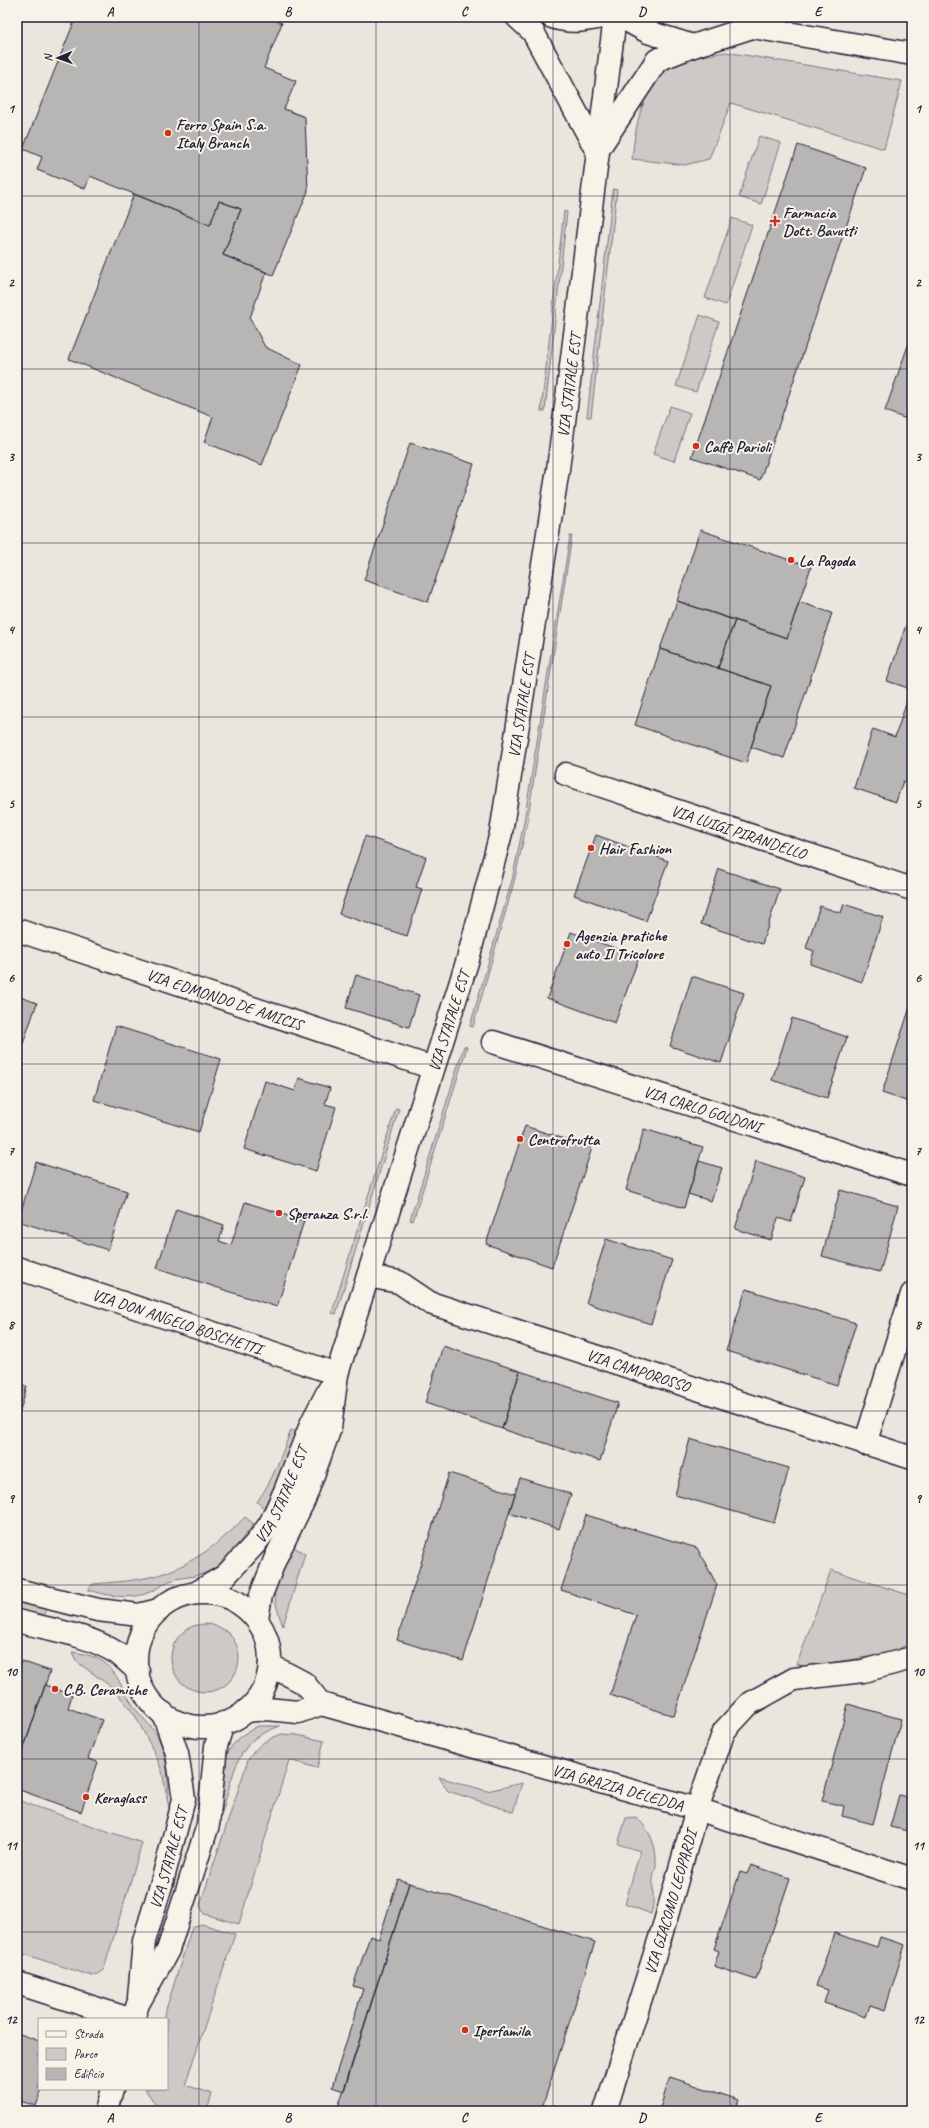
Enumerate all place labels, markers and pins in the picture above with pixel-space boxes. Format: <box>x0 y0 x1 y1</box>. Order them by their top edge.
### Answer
place label: Ferro Spain S.a. Italy Branch <box>176 115 267 153</box>
marker: Ferro Spain S.a. Italy Branch <box>163 128 173 138</box>
place label: Farmacia Dott. Bavutti <box>783 203 859 241</box>
marker: Farmacia Dott. Bavutti <box>770 216 780 226</box>
place label: Caffè Parioli <box>704 437 772 457</box>
marker: Caffè Parioli <box>691 441 701 451</box>
place label: La Pagoda <box>799 551 857 571</box>
marker: La Pagoda <box>786 555 796 565</box>
place label: Hair Fashion <box>599 839 672 859</box>
marker: Hair Fashion <box>586 843 596 853</box>
place label: Agenzia pratiche auto Il Tricolore <box>575 926 668 964</box>
marker: Agenzia pratiche auto Il Tricolore <box>562 939 572 949</box>
place label: Centrofrutta <box>528 1130 601 1150</box>
marker: Centrofrutta <box>515 1134 525 1144</box>
place label: Speranza S.r.l. <box>287 1204 368 1224</box>
marker: Speranza S.r.l. <box>274 1208 284 1218</box>
place label: C.B. Ceramiche <box>63 1680 148 1700</box>
marker: C.B. Ceramiche <box>50 1684 60 1694</box>
place label: Keraglass <box>94 1788 148 1808</box>
marker: Keraglass <box>81 1792 91 1802</box>
place label: Iperfamila <box>473 2021 532 2041</box>
marker: Iperfamila <box>460 2025 470 2035</box>

